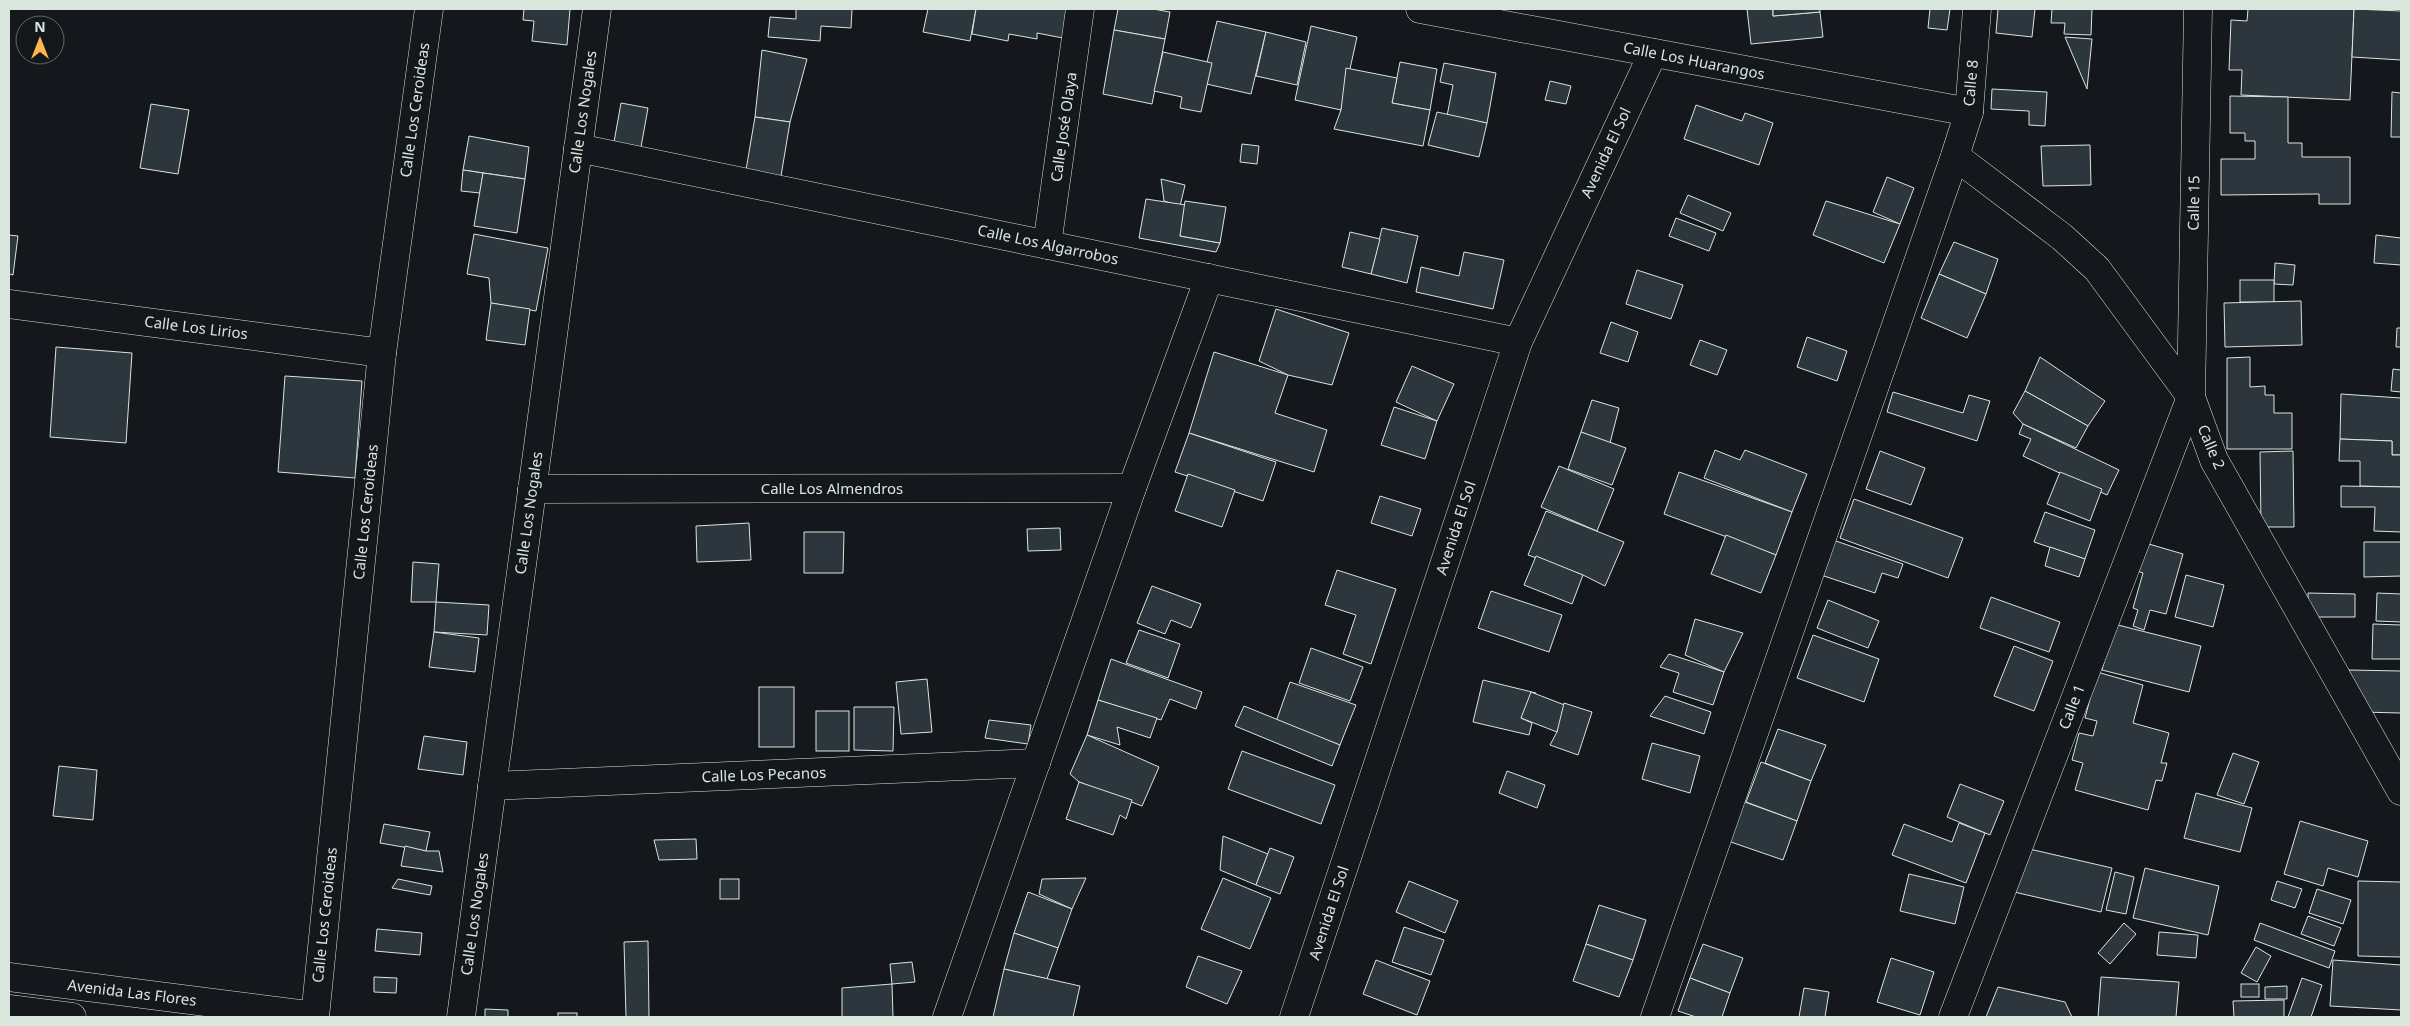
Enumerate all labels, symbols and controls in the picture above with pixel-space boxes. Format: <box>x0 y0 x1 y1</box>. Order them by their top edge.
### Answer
north arrow <box>15 15 65 65</box>
text: N <box>34 17 46 36</box>
street label: Calle Los Huarangos <box>1622 36 1767 84</box>
street label: Calle Los Ceroideas <box>395 41 433 179</box>
street label: Calle Los Nogales <box>564 49 601 174</box>
street label: Calle 8 <box>1958 59 1982 107</box>
street label: Calle José Olaya <box>1045 71 1081 183</box>
street label: Avenida El Sol <box>1575 104 1635 201</box>
street label: Calle 15 <box>2183 175 2203 231</box>
street label: Calle Los Algarrobos <box>976 219 1121 269</box>
street label: Calle Los Lirios <box>143 311 249 343</box>
street label: Calle 2 <box>2194 421 2230 472</box>
street label: Calle Los Ceroideas <box>348 443 382 581</box>
street label: Calle Los Nogales <box>510 450 547 575</box>
street label: Calle Los Almendros <box>761 478 903 498</box>
street label: Avenida El Sol <box>1430 478 1480 577</box>
street label: Calle 1 <box>2053 681 2089 732</box>
street label: Calle Los Pecanos <box>701 762 827 786</box>
street label: Calle Los Ceroideas <box>307 846 341 984</box>
street label: Calle Los Nogales <box>456 851 493 976</box>
street label: Avenida El Sol <box>1303 863 1353 962</box>
street label: Avenida Las Flores <box>66 974 198 1010</box>

